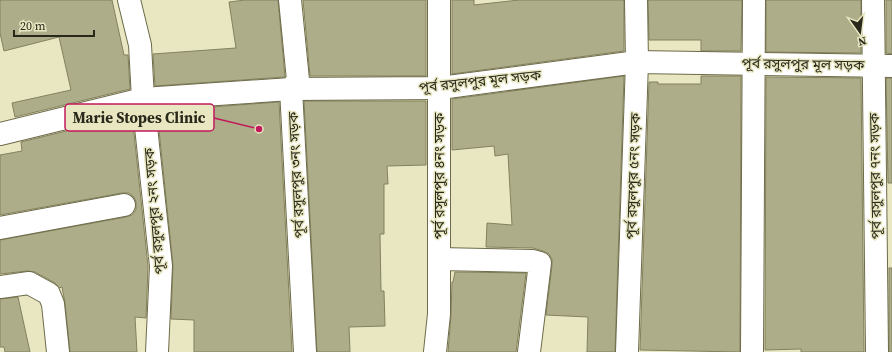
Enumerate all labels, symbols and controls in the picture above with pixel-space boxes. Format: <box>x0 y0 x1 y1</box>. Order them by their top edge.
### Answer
scale bar <box>14 12 94 38</box>
north arrow <box>840 12 880 52</box>
text: 20 m <box>20 18 46 34</box>
text: N <box>857 33 868 49</box>
street label: পূর্ব রসুলপুর মূল সড়ক <box>742 53 865 75</box>
street label: পূর্ব রসুলপুর মূল সড়ক <box>418 65 543 97</box>
callout: Marie Stopes Clinic <box>65 104 214 131</box>
text: Marie Stopes Clinic <box>72 107 206 128</box>
street label: পূর্ব রসুলপুর ৩নং সড়ক <box>283 111 309 239</box>
street label: পূর্ব রসুলপুর ৪নং সড়ক <box>429 112 449 239</box>
street label: পূর্ব রসুলপুর ৫নং সড়ক <box>621 112 645 240</box>
street label: পূর্ব রসুলপুর ৭নং সড়ক <box>864 112 886 240</box>
street label: পূর্ব রসুলপুর ২নং সড়ক <box>138 146 169 275</box>

